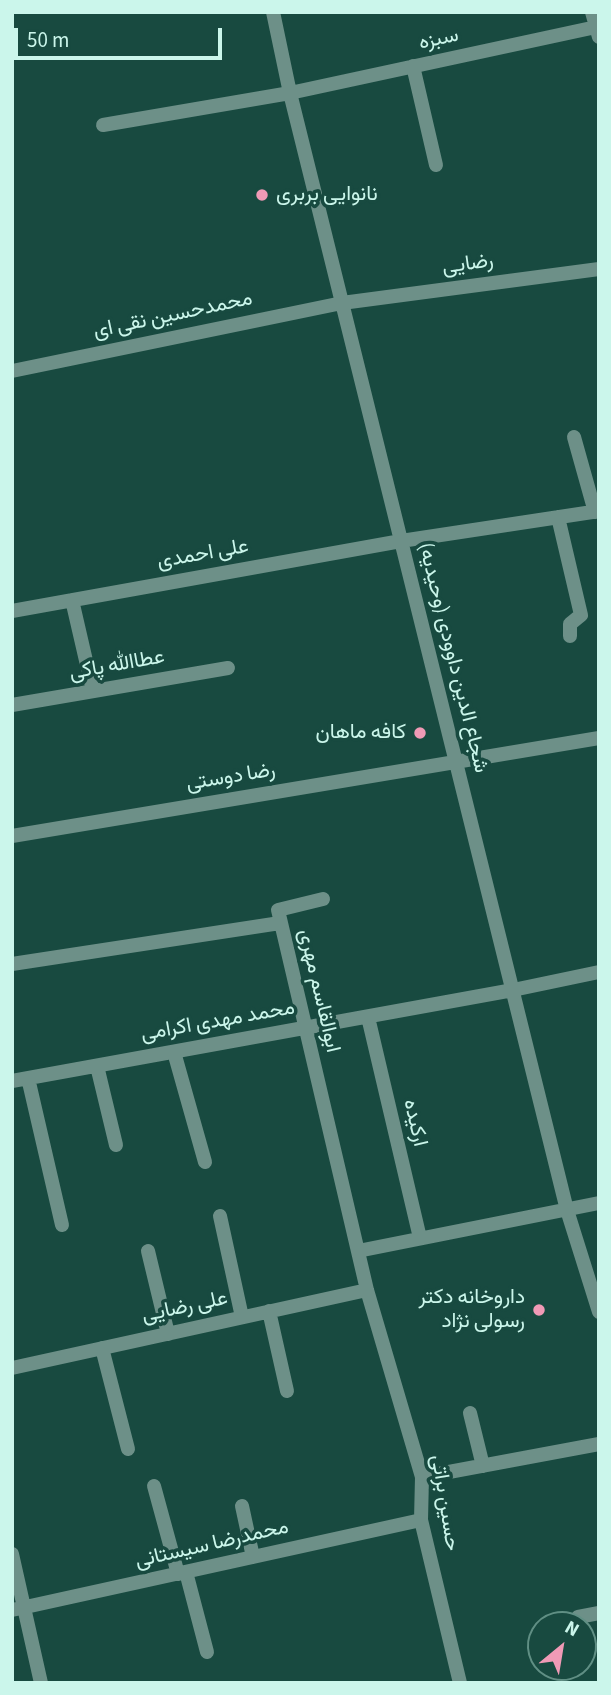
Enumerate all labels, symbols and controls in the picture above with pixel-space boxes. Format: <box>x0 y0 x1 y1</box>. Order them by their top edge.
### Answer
scale bar <box>18 14 226 58</box>
street label: سبزه <box>417 24 461 56</box>
text: 50 m <box>27 25 69 55</box>
place label: نانوایی بربری <box>276 182 378 208</box>
marker: نانوایی بربری <box>254 187 270 203</box>
street label: رضایی <box>441 249 495 281</box>
street label: محمدحسین نقی ای <box>91 287 255 345</box>
street label: علی احمدی <box>155 535 251 575</box>
street label: شجاع الدین داوودی (وحیدیه) <box>411 540 493 776</box>
street label: عطاالله پاکی <box>67 645 167 687</box>
place label: کافه ماهان <box>316 720 406 746</box>
marker: کافه ماهان <box>412 725 428 741</box>
street label: رضا دوستی <box>185 759 277 797</box>
street label: ابوالقاسم مهری <box>292 927 344 1055</box>
street label: محمد مهدی اکرامی <box>139 996 297 1048</box>
street label: ارکیده <box>396 1097 432 1149</box>
place label: داروخانه دکتر رسولی نژاد <box>418 1285 525 1335</box>
street label: علی رضایی <box>140 1287 230 1329</box>
marker: داروخانه دکتر رسولی نژاد <box>531 1302 547 1318</box>
street label: حسین براتی <box>424 1453 464 1553</box>
street label: محمدرضا سیستانی <box>133 1515 291 1575</box>
north arrow <box>527 1611 597 1681</box>
text: N <box>560 1614 584 1644</box>

